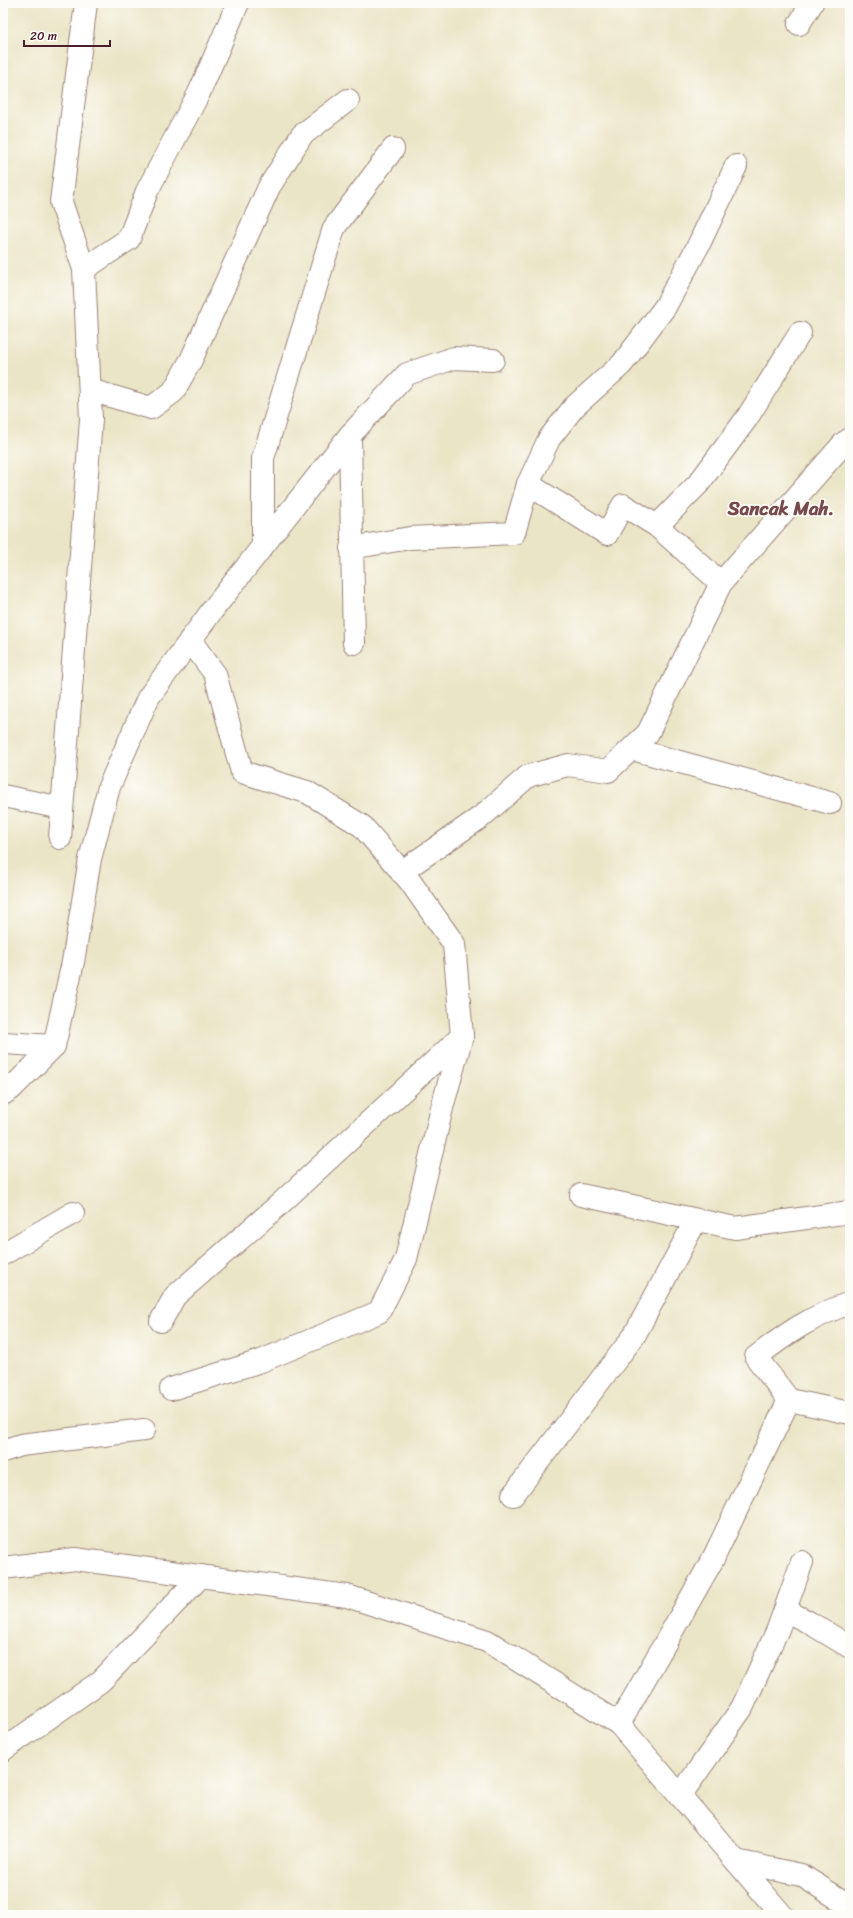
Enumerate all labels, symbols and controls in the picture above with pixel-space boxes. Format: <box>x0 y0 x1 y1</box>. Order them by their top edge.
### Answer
scale bar <box>24 22 110 48</box>
text: 20 m <box>30 25 57 47</box>
district label: Sancak Mah. <box>727 492 834 525</box>

